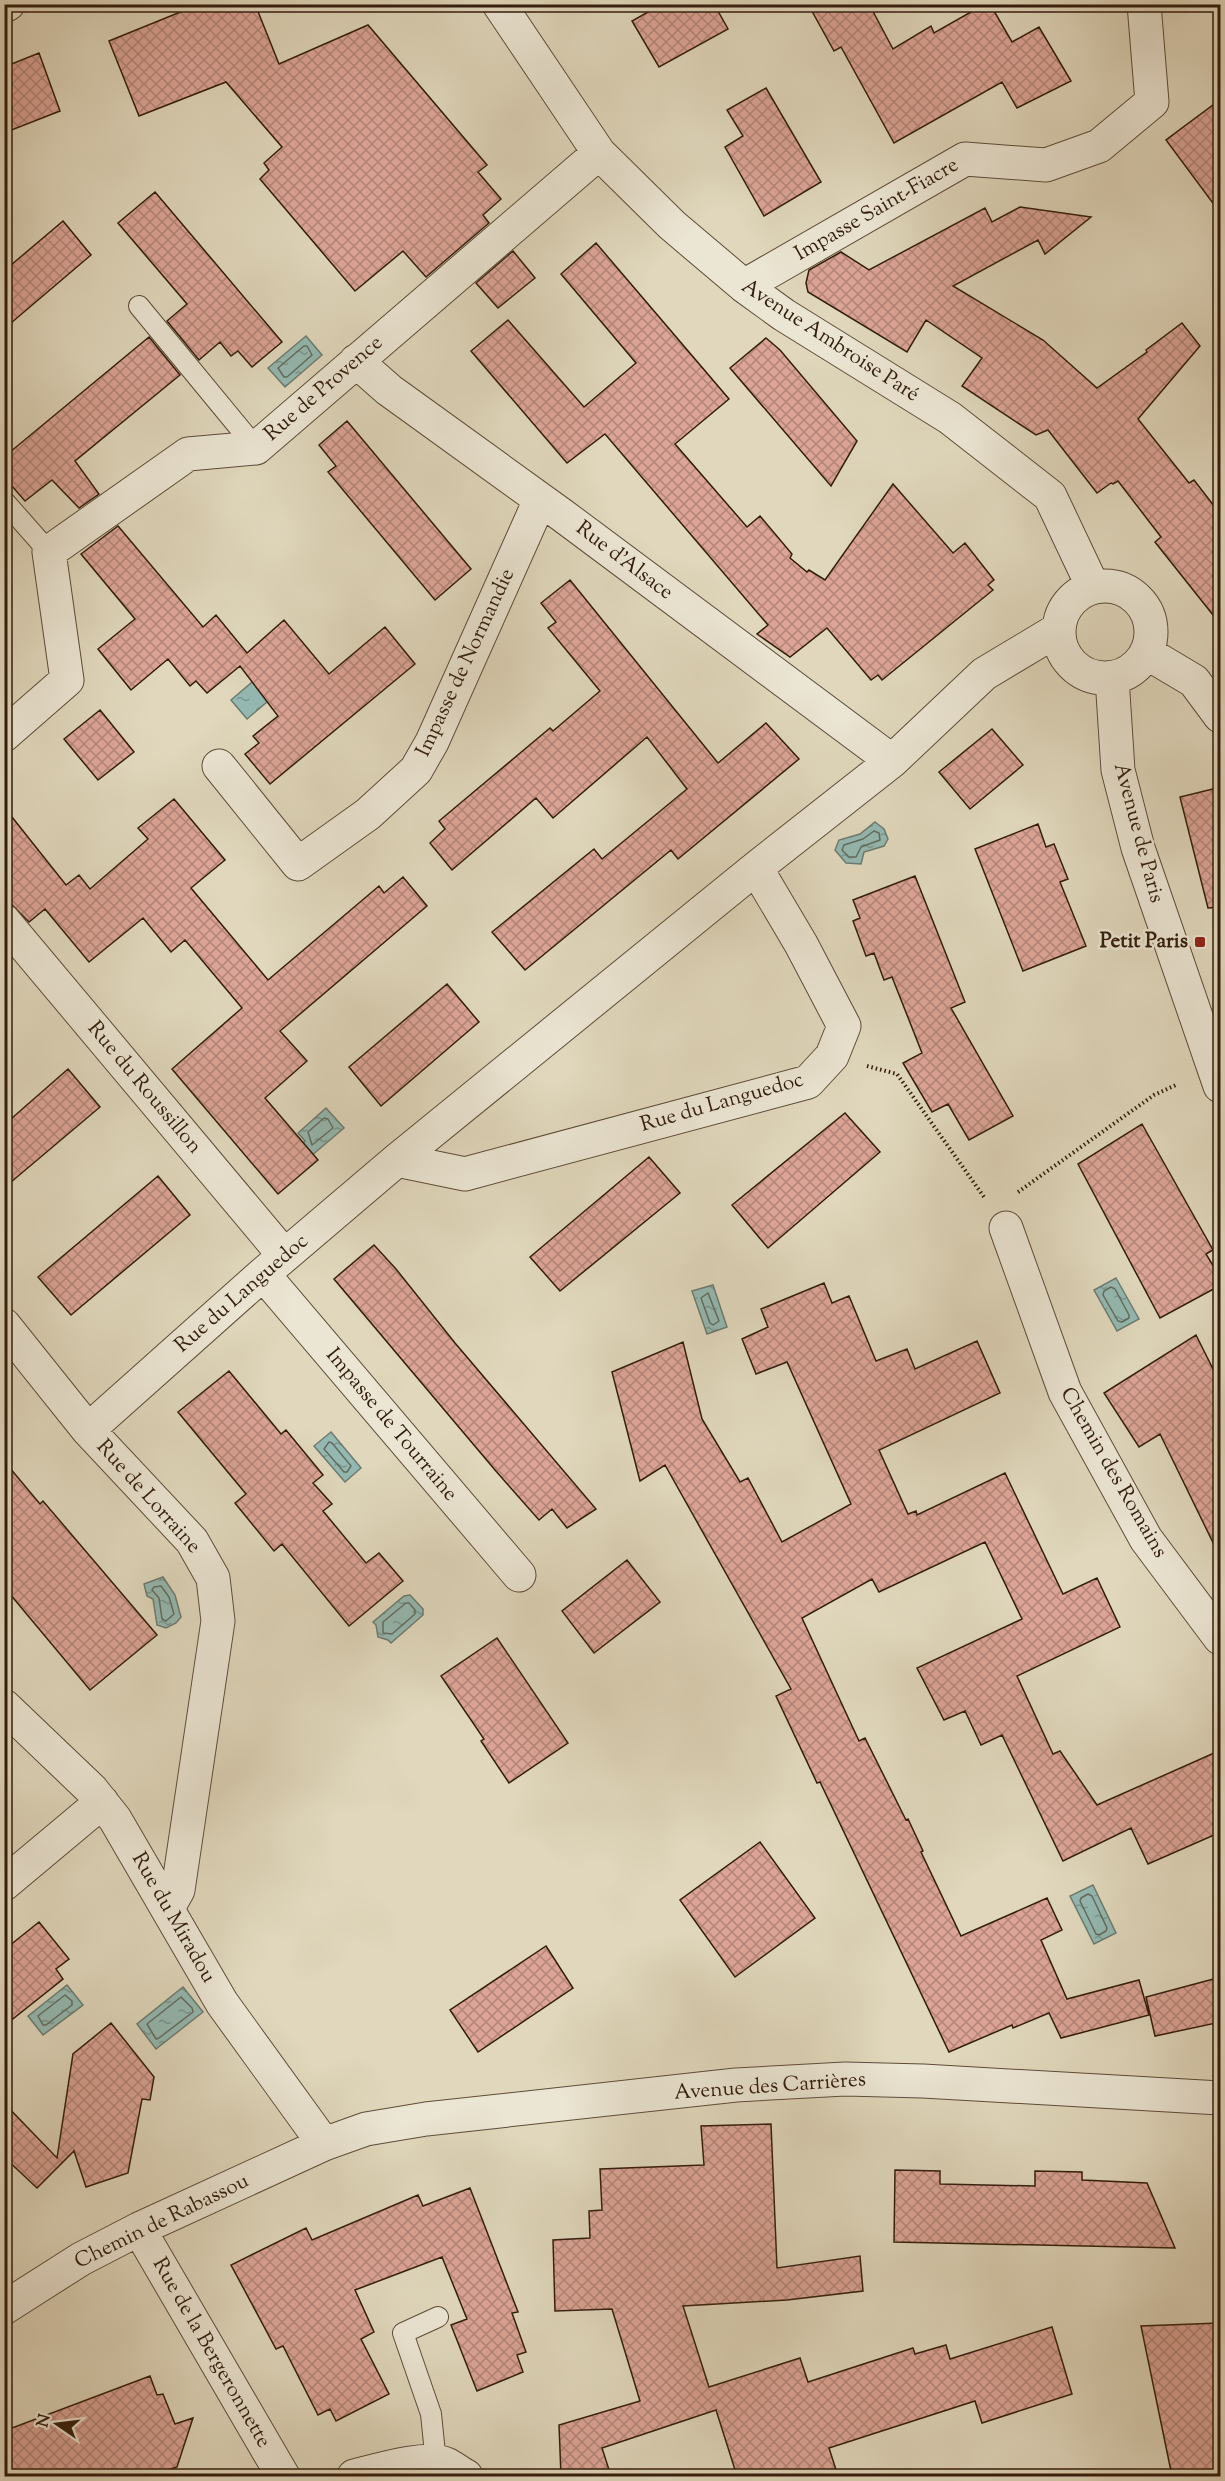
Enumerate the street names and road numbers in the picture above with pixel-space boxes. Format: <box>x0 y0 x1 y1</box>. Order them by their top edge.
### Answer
street label: Impasse Saint-Fiacre <box>790 151 964 269</box>
street label: Avenue Ambroise Paré <box>735 272 925 410</box>
street label: Rue de Provence <box>258 329 390 449</box>
street label: Rue d'Alsace <box>569 514 679 608</box>
street label: Impasse de Normandie <box>409 564 523 762</box>
street label: Avenue de Paris <box>1105 760 1171 906</box>
street label: Rue du Roussillon <box>79 1015 209 1161</box>
street label: Rue du Languedoc <box>637 1065 807 1141</box>
street label: Rue du Languedoc <box>169 1227 315 1361</box>
street label: Impasse de Tourraine <box>318 1342 464 1508</box>
street label: Chemin des Romains <box>1052 1382 1174 1564</box>
street label: Rue de Lorraine <box>89 1433 207 1561</box>
street label: Rue du Miradou <box>123 1847 223 1989</box>
street label: Avenue des Carrières <box>673 2065 867 2109</box>
street label: Chemin de Rabassou <box>70 2167 254 2277</box>
street label: Rue de la Bergeronnette <box>144 2252 278 2454</box>

